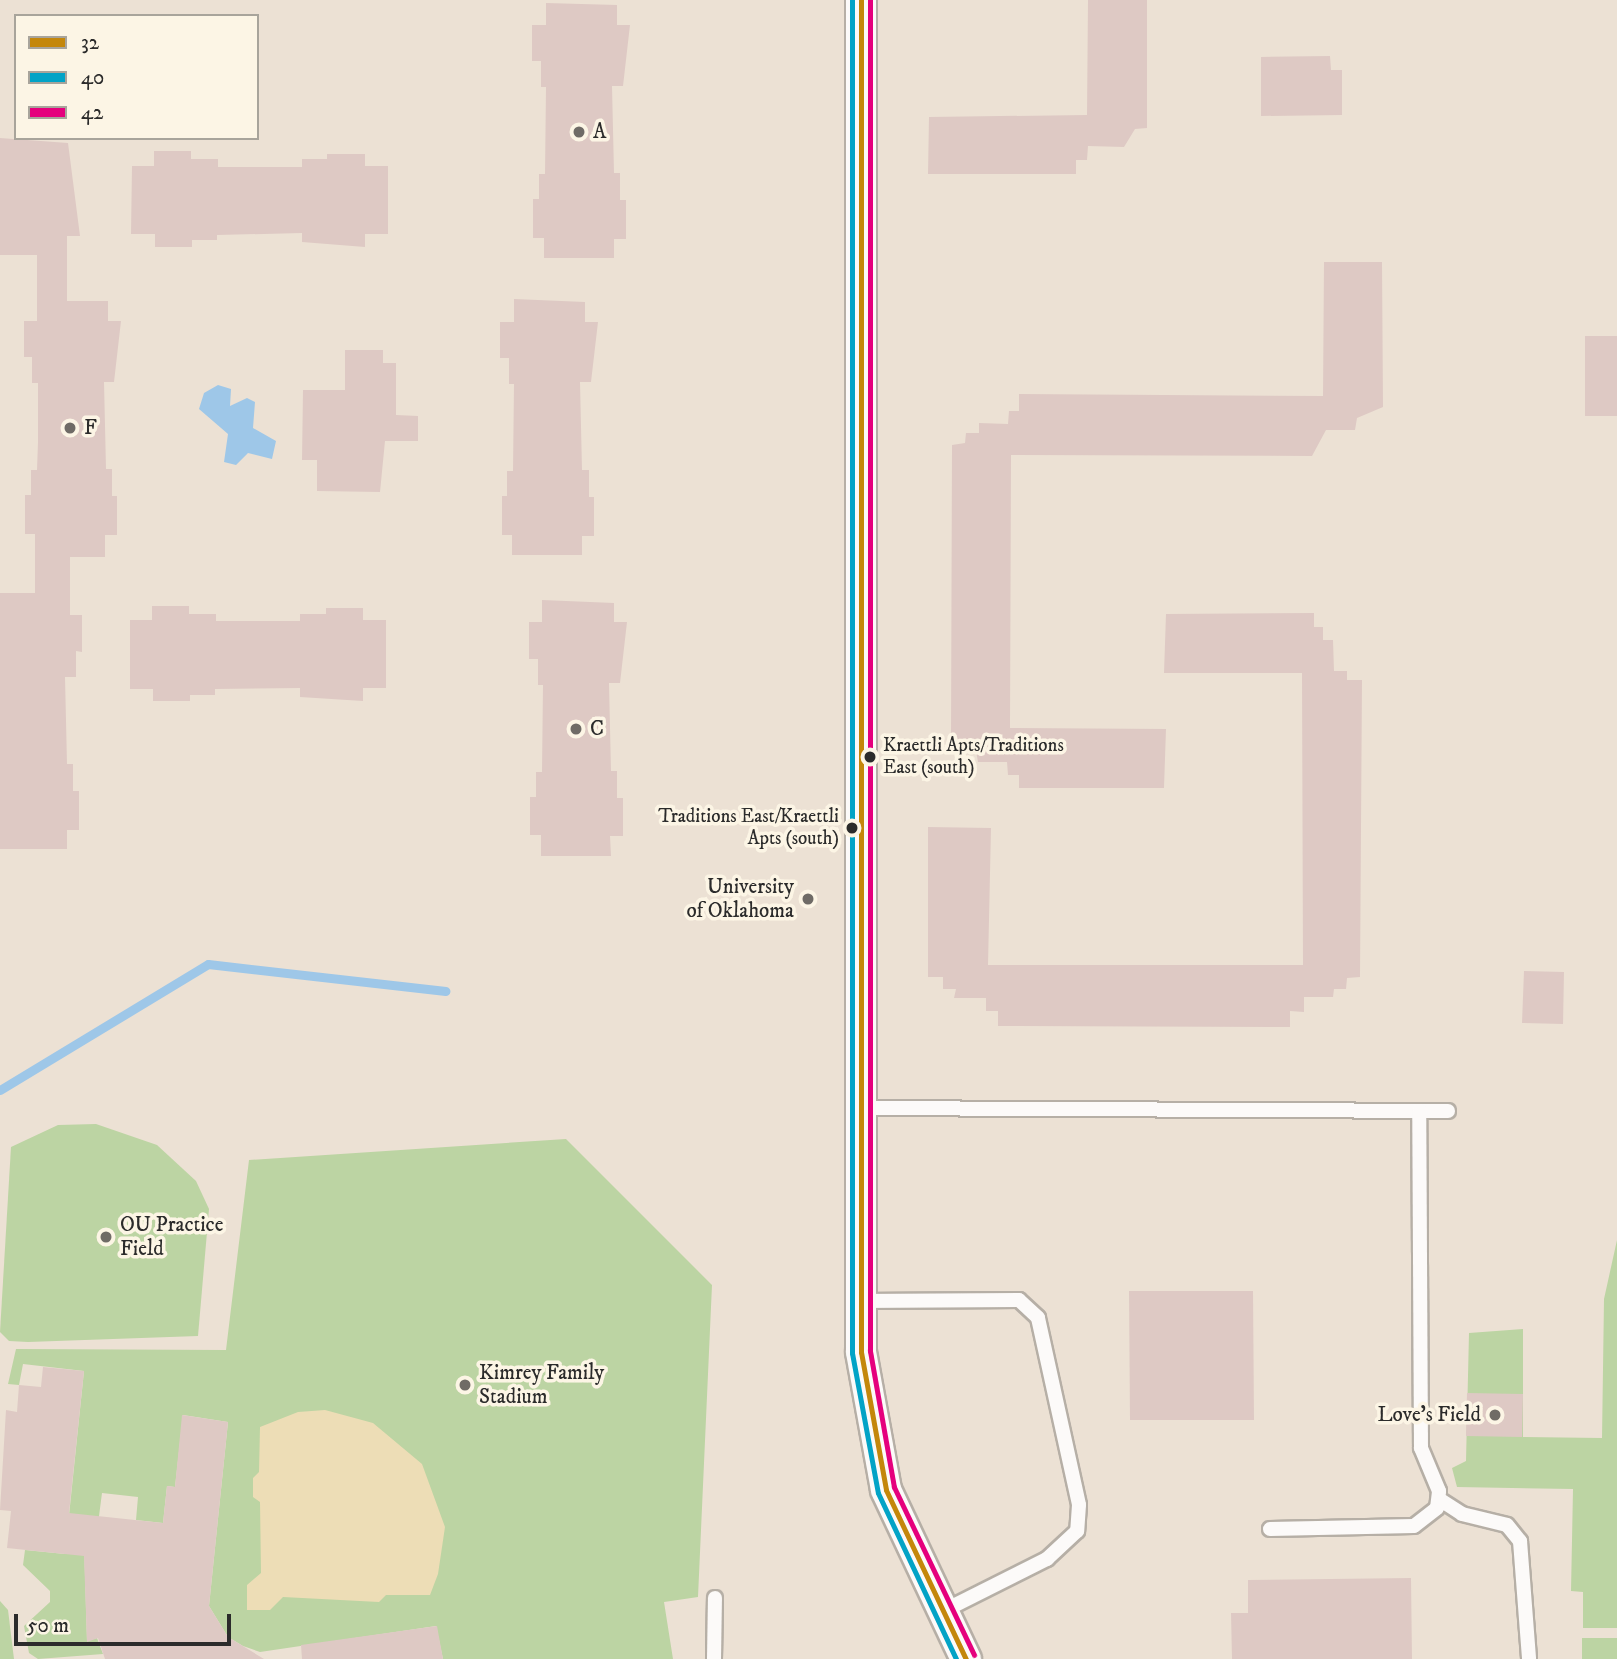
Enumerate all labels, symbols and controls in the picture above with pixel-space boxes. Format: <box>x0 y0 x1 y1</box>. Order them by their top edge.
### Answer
legend <box>14 14 259 140</box>
text: 32 <box>81 30 99 56</box>
text: 40 <box>81 65 104 91</box>
text: 42 <box>81 100 103 126</box>
place label: A <box>593 119 606 145</box>
marker: A <box>571 124 587 140</box>
place label: F <box>84 415 97 441</box>
marker: F <box>62 420 78 436</box>
place label: C <box>590 716 604 742</box>
marker: C <box>568 721 584 737</box>
place label: Kraettli Apts/Traditions East (south) <box>883 735 1064 779</box>
marker: Kraettli Apts/Traditions East (south) <box>863 750 877 764</box>
place label: Traditions East/Kraettli Apts (south) <box>658 806 839 850</box>
marker: Traditions East/Kraettli Apts (south) <box>845 821 859 835</box>
place label: University of Oklahoma <box>686 874 794 924</box>
marker: University of Oklahoma <box>800 891 816 907</box>
place label: OU Practice Field <box>120 1212 223 1262</box>
marker: OU Practice Field <box>98 1229 114 1245</box>
place label: Kimrey Family Stadium <box>479 1360 604 1410</box>
marker: Kimrey Family Stadium <box>457 1377 473 1393</box>
place label: Love's Field <box>1377 1402 1481 1428</box>
marker: Love's Field <box>1487 1407 1503 1423</box>
scale bar <box>18 1600 234 1644</box>
text: 50 m <box>27 1613 69 1639</box>

